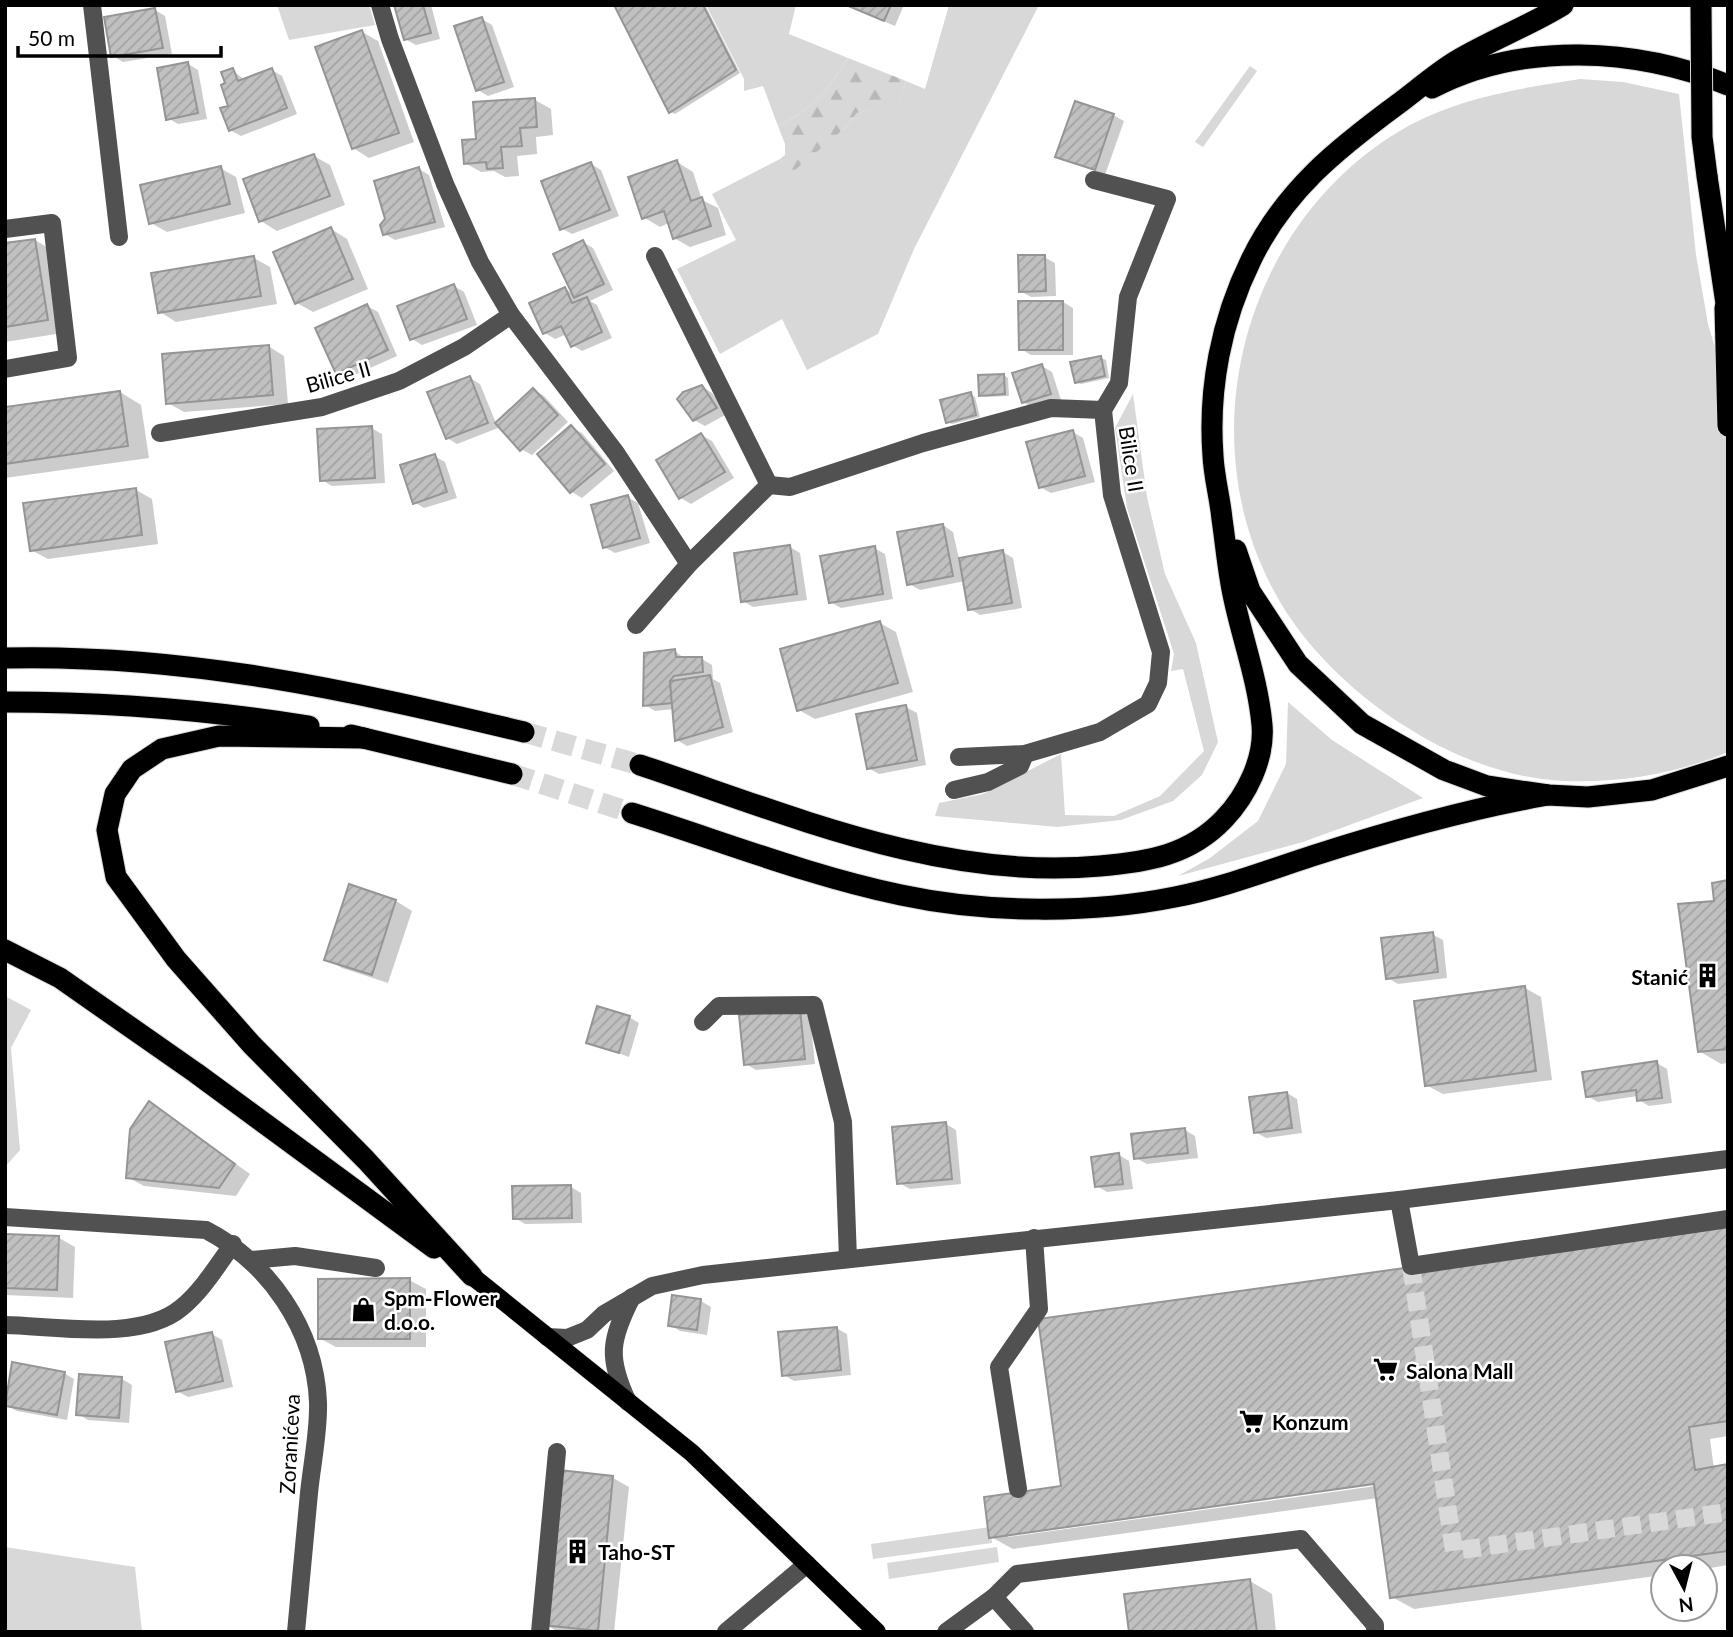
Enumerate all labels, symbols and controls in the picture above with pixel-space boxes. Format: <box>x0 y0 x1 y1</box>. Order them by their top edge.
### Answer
scale bar <box>18 14 220 58</box>
text: 50 m <box>28 25 75 50</box>
street label: Bilice II <box>303 355 373 397</box>
street label: Bilice II <box>1114 424 1150 494</box>
building icon: Stanić <box>1694 962 1722 990</box>
place label: Stanić <box>1631 964 1688 989</box>
place label: Spm-Flower d.o.o. <box>384 1285 497 1334</box>
shop icon: Spm-Flower d.o.o. <box>350 1295 378 1323</box>
supermarket icon: Salona Mall <box>1372 1356 1400 1384</box>
place label: Salona Mall <box>1406 1358 1514 1383</box>
street label: Zoranićeva <box>274 1393 304 1495</box>
supermarket icon: Konzum <box>1238 1407 1266 1435</box>
place label: Konzum <box>1272 1409 1349 1434</box>
building icon: Taho-ST <box>564 1537 592 1565</box>
place label: Taho-ST <box>598 1539 675 1564</box>
north arrow <box>1649 1553 1719 1623</box>
text: N <box>1677 1593 1695 1618</box>

